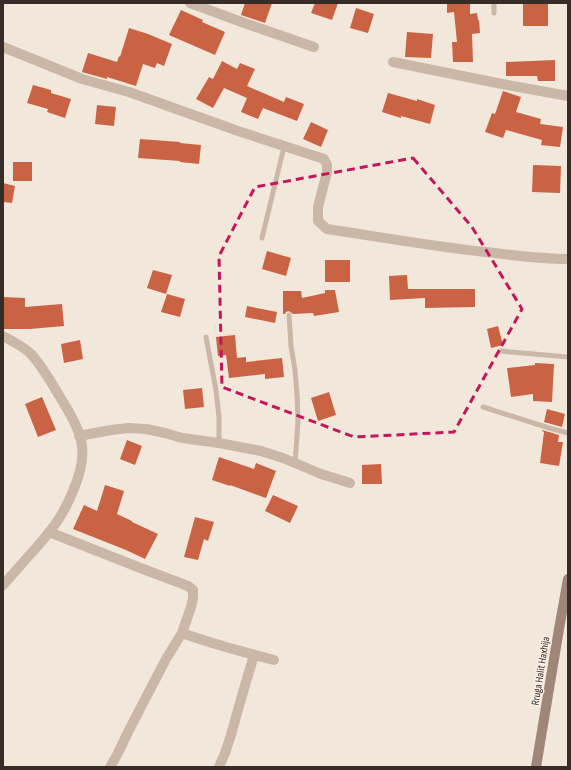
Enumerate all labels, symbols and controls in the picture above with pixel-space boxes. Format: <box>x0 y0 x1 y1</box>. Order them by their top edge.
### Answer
street label: Rruga Halit Haxhija <box>529 636 552 706</box>

